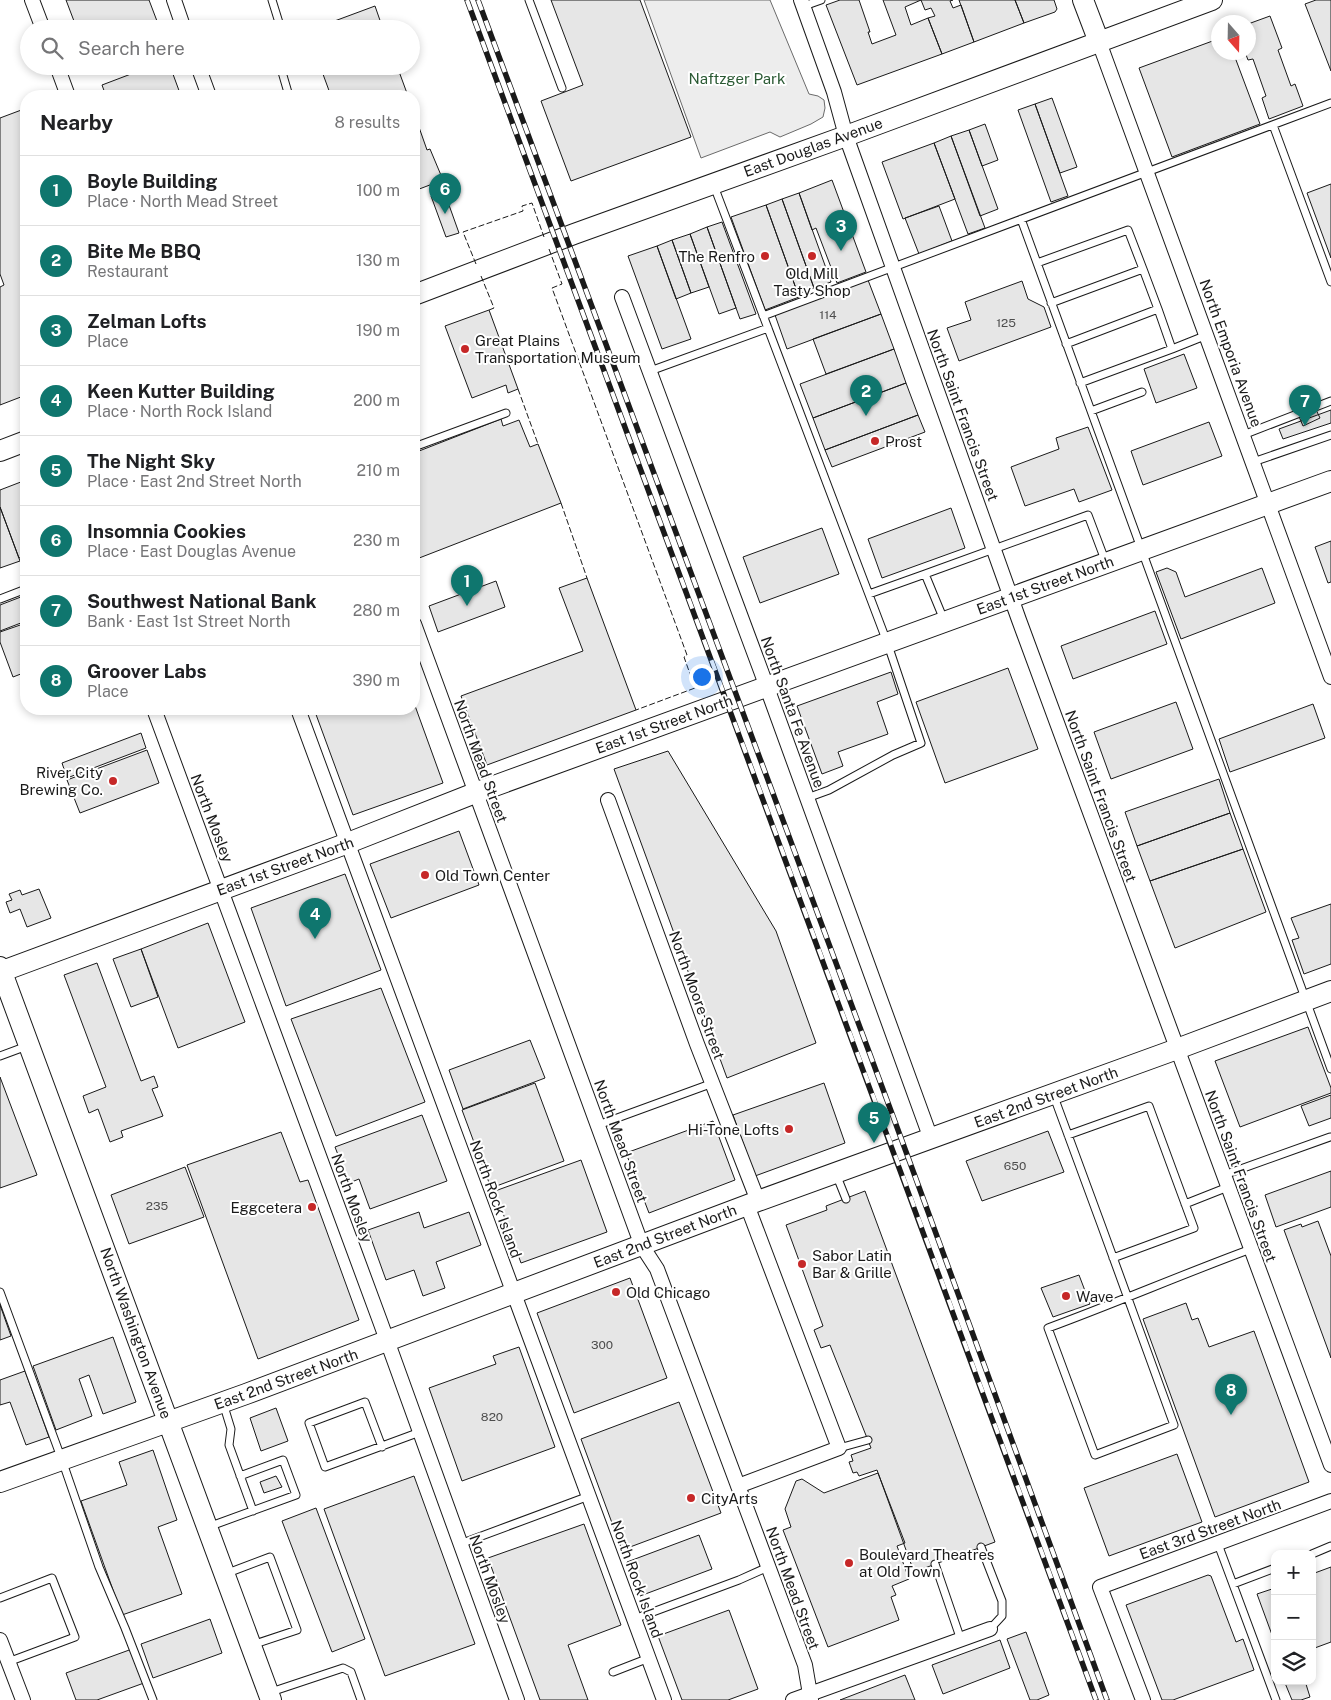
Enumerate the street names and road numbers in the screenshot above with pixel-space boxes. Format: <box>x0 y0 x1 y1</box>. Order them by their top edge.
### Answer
street label: East Douglas Avenue <box>741 114 885 180</box>
street label: North Emporia Avenue <box>1196 277 1266 429</box>
street label: North Saint Francis Street <box>924 327 1002 503</box>
street label: East 1st Street North <box>974 552 1116 618</box>
street label: North Santa Fe Avenue <box>758 634 828 790</box>
street label: East 1st Street North <box>593 691 735 757</box>
street label: North Mead Street <box>451 697 511 825</box>
street label: North Saint Francis Street <box>1062 708 1140 884</box>
street label: North Mosley <box>187 771 237 865</box>
street label: East 1st Street North <box>214 833 356 899</box>
street label: North Moore Street <box>666 929 728 1062</box>
street label: East 2nd Street North <box>972 1063 1120 1131</box>
street label: North Mead Street <box>591 1077 651 1205</box>
street label: North Saint Francis Street <box>1202 1088 1280 1264</box>
street label: North Rock Island <box>467 1138 525 1260</box>
street label: North Mosley <box>328 1151 376 1245</box>
street label: East 2nd Street North <box>591 1201 739 1271</box>
street label: North Washington Avenue <box>97 1245 175 1421</box>
street label: East 2nd Street North <box>212 1345 360 1413</box>
street label: East 3rd Street North <box>1137 1495 1283 1563</box>
street label: North Rock Island <box>608 1518 666 1640</box>
street label: North Mead Street <box>763 1524 823 1652</box>
street label: North Mosley <box>466 1532 514 1626</box>

